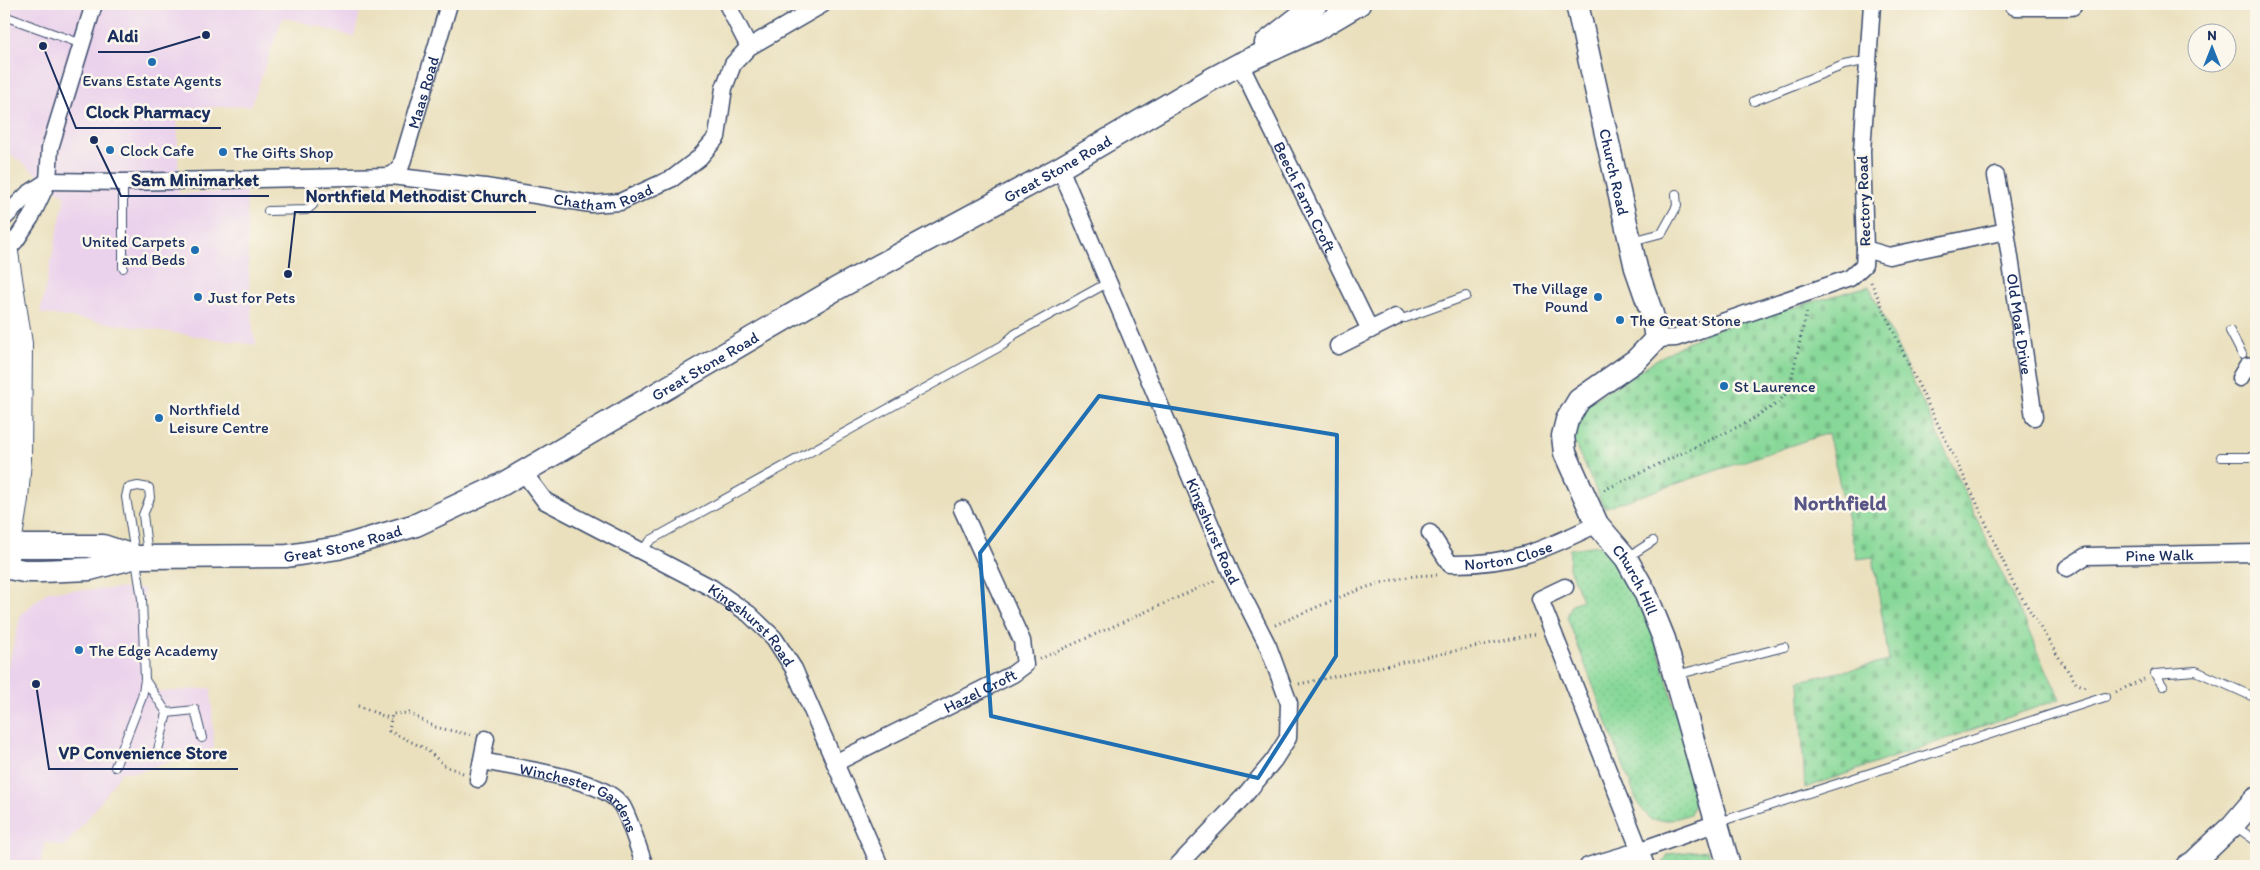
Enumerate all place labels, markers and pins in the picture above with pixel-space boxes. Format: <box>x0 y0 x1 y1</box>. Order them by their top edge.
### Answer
callout: Aldi <box>98 19 149 52</box>
marker: Evans Estate Agents <box>146 56 158 68</box>
place label: Evans Estate Agents <box>82 71 222 90</box>
callout: Clock Pharmacy <box>76 95 221 128</box>
place label: Clock Cafe <box>120 141 194 160</box>
place label: The Gifts Shop <box>233 143 334 162</box>
marker: Clock Cafe <box>104 144 116 156</box>
marker: The Gifts Shop <box>217 146 229 158</box>
callout: Sam Minimarket <box>121 163 269 196</box>
callout: Northfield Methodist Church <box>295 179 536 212</box>
place label: United Carpets and Beds <box>82 232 185 269</box>
marker: United Carpets and Beds <box>189 244 201 256</box>
place label: The Village Pound <box>1512 279 1588 316</box>
place label: Just for Pets <box>208 288 295 307</box>
marker: Just for Pets <box>192 291 204 303</box>
marker: The Village Pound <box>1592 291 1604 303</box>
place label: The Great Stone <box>1630 311 1741 330</box>
marker: The Great Stone <box>1614 314 1626 326</box>
place label: St Laurence <box>1734 377 1816 396</box>
marker: St Laurence <box>1718 380 1730 392</box>
place label: Northfield Leisure Centre <box>169 400 269 437</box>
marker: Northfield Leisure Centre <box>153 412 165 424</box>
place label: The Edge Academy <box>89 641 218 660</box>
marker: The Edge Academy <box>73 644 85 656</box>
callout: VP Convenience Store <box>49 736 238 769</box>

